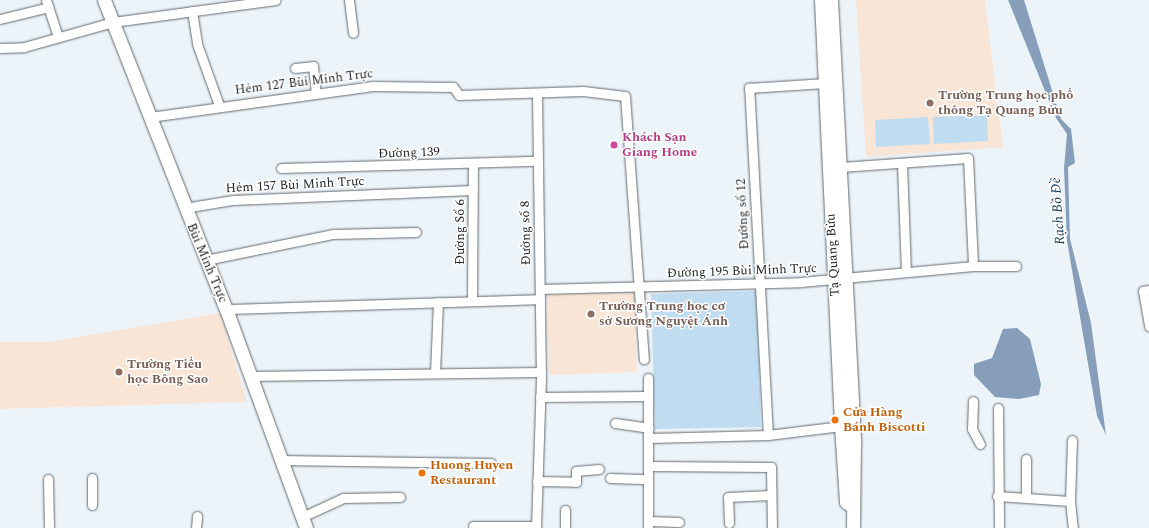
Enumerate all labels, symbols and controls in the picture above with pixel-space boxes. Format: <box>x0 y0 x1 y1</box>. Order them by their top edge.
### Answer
street label: Hẻm 127 Bùi Minh Trực <box>234 66 374 98</box>
place label: Trường Trung học phổ thông Tạ Quang Bửu <box>938 88 1073 119</box>
marker: Trường Trung học phổ thông Tạ Quang Bửu <box>925 98 935 108</box>
place label: Khách Sạn Giang Home <box>622 130 697 161</box>
marker: Khách Sạn Giang Home <box>609 140 619 150</box>
street label: Đường 139 <box>378 144 440 162</box>
street label: Hẻm 157 Bùi Minh Trực <box>225 174 365 196</box>
water label: Rạch Bồ Đề <box>1047 177 1069 245</box>
street label: Đường số 12 <box>733 178 753 250</box>
street label: Đường Số 6 <box>452 199 468 265</box>
street label: Đường số 8 <box>518 201 534 265</box>
street label: Tạ Quang Bửu <box>823 213 843 297</box>
street label: Bùi Minh Trực <box>183 221 231 305</box>
street label: Đường 195 Bùi Minh Trực <box>667 261 817 281</box>
place label: Trường Trung học cơ sở Sương Nguyệt Ánh <box>599 299 728 330</box>
marker: Trường Trung học cơ sở Sương Nguyệt Ánh <box>586 309 596 319</box>
place label: Trường Tiểu học Bông Sao <box>127 357 208 388</box>
marker: Trường Tiểu học Bông Sao <box>114 367 124 377</box>
place label: Cửa Hàng Bánh Biscotti <box>843 405 925 436</box>
marker: Cửa Hàng Bánh Biscotti <box>830 415 840 425</box>
place label: Huong Huyen Restaurant <box>430 458 513 489</box>
marker: Huong Huyen Restaurant <box>417 468 427 478</box>

